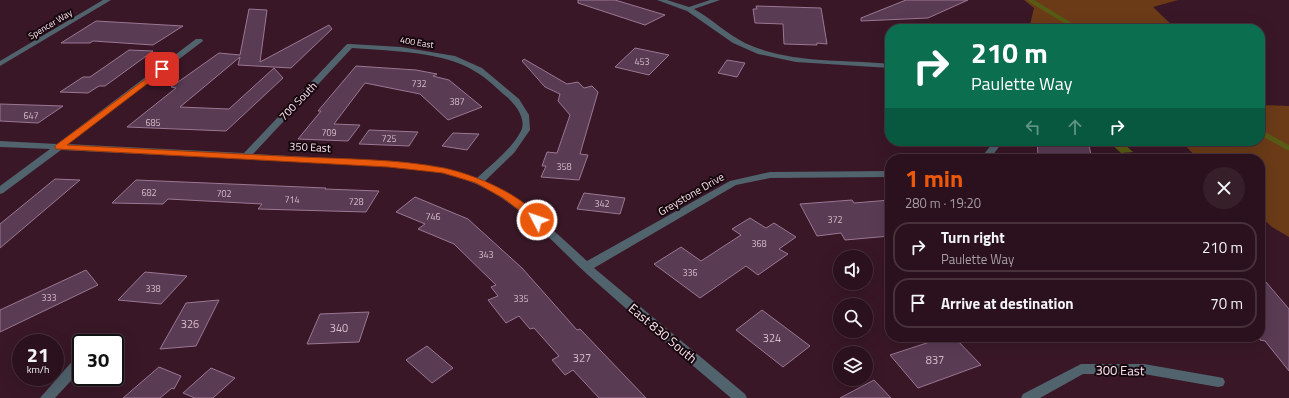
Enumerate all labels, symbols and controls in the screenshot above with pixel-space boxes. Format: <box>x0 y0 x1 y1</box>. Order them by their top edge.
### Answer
street label: Spencer Way <box>26 5 75 42</box>
text: 210 m <box>971 31 1048 74</box>
street label: 400 East <box>399 33 436 51</box>
icon: right <box>905 40 957 92</box>
pin <box>145 52 179 86</box>
house number: 453 <box>634 55 650 68</box>
icon: arrive <box>151 58 173 80</box>
text: Paulette Way <box>971 70 1072 97</box>
house number: 732 <box>411 77 427 90</box>
street label: 700 South <box>275 78 321 124</box>
house number: 387 <box>449 95 465 108</box>
house number: 647 <box>23 109 39 122</box>
house number: 685 <box>145 116 161 129</box>
icon: left <box>1022 116 1044 138</box>
icon: ahead <box>1064 116 1086 138</box>
icon: right <box>1106 116 1128 138</box>
house number: 709 <box>321 126 337 139</box>
house number: 725 <box>381 132 397 145</box>
street label: 350 East <box>289 138 331 156</box>
house number: 358 <box>556 160 572 173</box>
text: 1 min <box>905 160 963 196</box>
button: close <box>1203 167 1245 209</box>
street label: Greystone Drive <box>655 168 727 219</box>
house number: 682 <box>141 186 157 199</box>
house number: 702 <box>216 187 232 200</box>
house number: 714 <box>284 193 300 206</box>
text: 280 m · 19:20 <box>905 193 981 213</box>
house number: 728 <box>348 195 364 208</box>
house number: 342 <box>594 197 610 210</box>
position arrow <box>516 199 558 241</box>
house number: 746 <box>425 210 441 223</box>
house number: 372 <box>827 213 843 226</box>
text: Turn right <box>941 226 1005 249</box>
icon: right <box>907 236 929 258</box>
text: 210 m <box>1202 236 1243 259</box>
house number: 368 <box>751 237 767 250</box>
house number: 343 <box>478 248 494 261</box>
text: Paulette Way <box>941 249 1014 269</box>
map controls <box>833 250 873 386</box>
button: sound <box>833 250 873 290</box>
house number: 336 <box>682 266 698 279</box>
house number: 338 <box>145 282 161 295</box>
house number: 333 <box>41 291 57 304</box>
house number: 335 <box>513 292 529 305</box>
icon: arrive <box>907 292 929 314</box>
text: Arrive at destination <box>941 292 1074 315</box>
text: 70 m <box>1210 292 1243 315</box>
street label: East 830 South <box>624 298 702 368</box>
button: search <box>833 298 873 338</box>
house number: 326 <box>181 316 199 332</box>
house number: 340 <box>330 320 348 336</box>
house number: 324 <box>763 330 781 346</box>
speed limit sign: 30 <box>72 334 124 386</box>
text: 21 <box>27 339 49 370</box>
button: layers <box>833 346 873 386</box>
house number: 327 <box>573 350 591 366</box>
house number: 837 <box>926 352 944 368</box>
street label: 300 East <box>1095 360 1145 380</box>
text: km/h <box>27 362 49 377</box>

